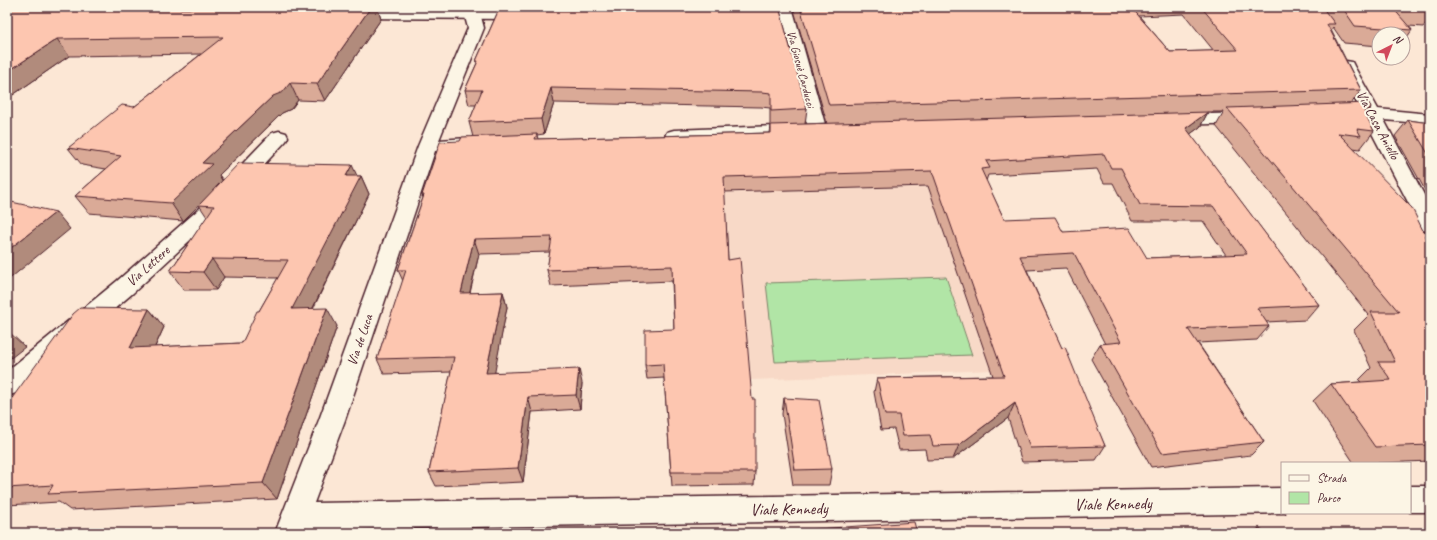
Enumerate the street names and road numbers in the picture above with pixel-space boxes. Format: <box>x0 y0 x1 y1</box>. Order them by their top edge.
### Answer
street label: Via Giosuè Carducci <box>783 29 819 111</box>
street label: Via Casa Aniello <box>1353 88 1404 163</box>
street label: Via Lettere <box>123 241 174 290</box>
street label: Via de Luca <box>343 311 377 368</box>
street label: Viale Kennedy <box>1074 493 1153 515</box>
street label: Viale Kennedy <box>750 498 829 520</box>

